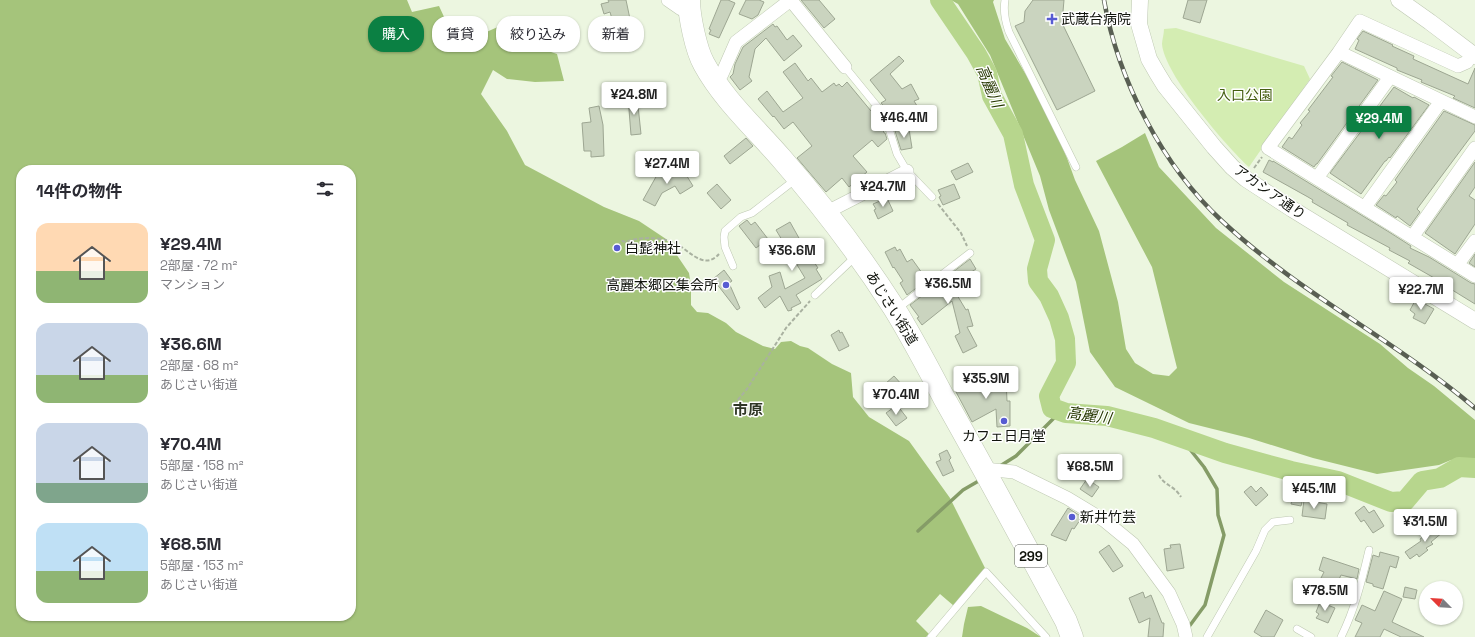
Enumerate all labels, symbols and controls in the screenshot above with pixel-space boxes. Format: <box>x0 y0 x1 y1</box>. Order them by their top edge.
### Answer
place label: 武蔵台病院 <box>1061 10 1131 28</box>
marker: 武蔵台病院 <box>1046 13 1058 25</box>
chip: 購入 <box>368 16 424 52</box>
chip: 賃貸 <box>432 16 488 52</box>
chip: 絞り込み <box>496 16 580 52</box>
chip: 新着 <box>588 16 644 52</box>
water label: 高麗川 <box>972 62 1008 112</box>
pin: ¥24.8M <box>601 82 667 116</box>
text: ¥24.8M <box>611 86 657 103</box>
park label: 入口公園 <box>1217 86 1273 104</box>
pin: ¥46.4M <box>871 105 937 139</box>
pin: ¥29.4M <box>1346 106 1412 140</box>
text: ¥46.4M <box>880 109 928 126</box>
text: ¥29.4M <box>1355 110 1403 127</box>
pin: ¥27.4M <box>634 151 700 185</box>
text: ¥27.4M <box>644 155 690 172</box>
street label: アカシア通り <box>1230 161 1310 223</box>
pin: ¥24.7M <box>850 174 916 208</box>
icon: filters <box>314 178 336 200</box>
text: ¥24.7M <box>860 178 906 195</box>
text: 14件の物件 <box>36 180 123 202</box>
text: ¥29.4M <box>160 233 222 255</box>
pin: ¥36.6M <box>759 238 825 272</box>
icon: home <box>68 239 116 287</box>
place label: 白髭神社 <box>625 239 681 257</box>
text: ¥36.6M <box>768 242 816 259</box>
marker: 白髭神社 <box>612 243 622 253</box>
text: 2部屋 · 72 m² <box>160 257 237 274</box>
street label: あじさい街道 <box>862 268 922 348</box>
pin: ¥36.5M <box>915 271 981 305</box>
text: ¥36.5M <box>924 275 972 292</box>
text: マンション <box>160 276 225 293</box>
place label: 高麗本郷区集会所 <box>606 276 718 294</box>
pin: ¥22.7M <box>1388 277 1454 311</box>
marker: 高麗本郷区集会所 <box>721 280 731 290</box>
text: ¥22.7M <box>1398 281 1444 298</box>
text: ¥36.6M <box>160 333 222 355</box>
icon: home <box>68 339 116 387</box>
text: 2部屋 · 68 m² <box>160 357 238 374</box>
pin: ¥35.9M <box>953 366 1019 400</box>
text: ¥35.9M <box>962 370 1010 387</box>
text: あじさい街道 <box>160 376 238 393</box>
pin: ¥70.4M <box>863 382 929 416</box>
text: ¥70.4M <box>872 386 920 403</box>
district label: 市原 <box>733 400 763 419</box>
water label: 高麗川 <box>1065 402 1115 428</box>
marker: カフェ日月堂 <box>999 416 1009 426</box>
place label: カフェ日月堂 <box>962 427 1046 445</box>
text: ¥70.4M <box>160 433 222 455</box>
icon: home <box>68 439 116 487</box>
pin: ¥68.5M <box>1057 454 1123 488</box>
text: 5部屋 · 158 m² <box>160 457 244 474</box>
text: ¥68.5M <box>1066 458 1114 475</box>
text: あじさい街道 <box>160 476 238 493</box>
pin: ¥45.1M <box>1281 476 1347 510</box>
text: ¥45.1M <box>1292 480 1336 497</box>
place label: 新井竹芸 <box>1080 508 1136 526</box>
pin: ¥31.5M <box>1392 509 1458 543</box>
marker: 新井竹芸 <box>1067 512 1077 522</box>
text: ¥31.5M <box>1403 513 1447 530</box>
text: ¥68.5M <box>160 533 222 555</box>
icon: home <box>68 539 116 587</box>
road number: 299 <box>1015 545 1047 567</box>
text: 5部屋 · 153 m² <box>160 557 243 574</box>
text: あじさい街道 <box>160 576 238 593</box>
pin: ¥78.5M <box>1292 578 1358 612</box>
north arrow <box>1419 581 1463 625</box>
map controls <box>1419 581 1463 625</box>
text: ¥78.5M <box>1302 582 1348 599</box>

